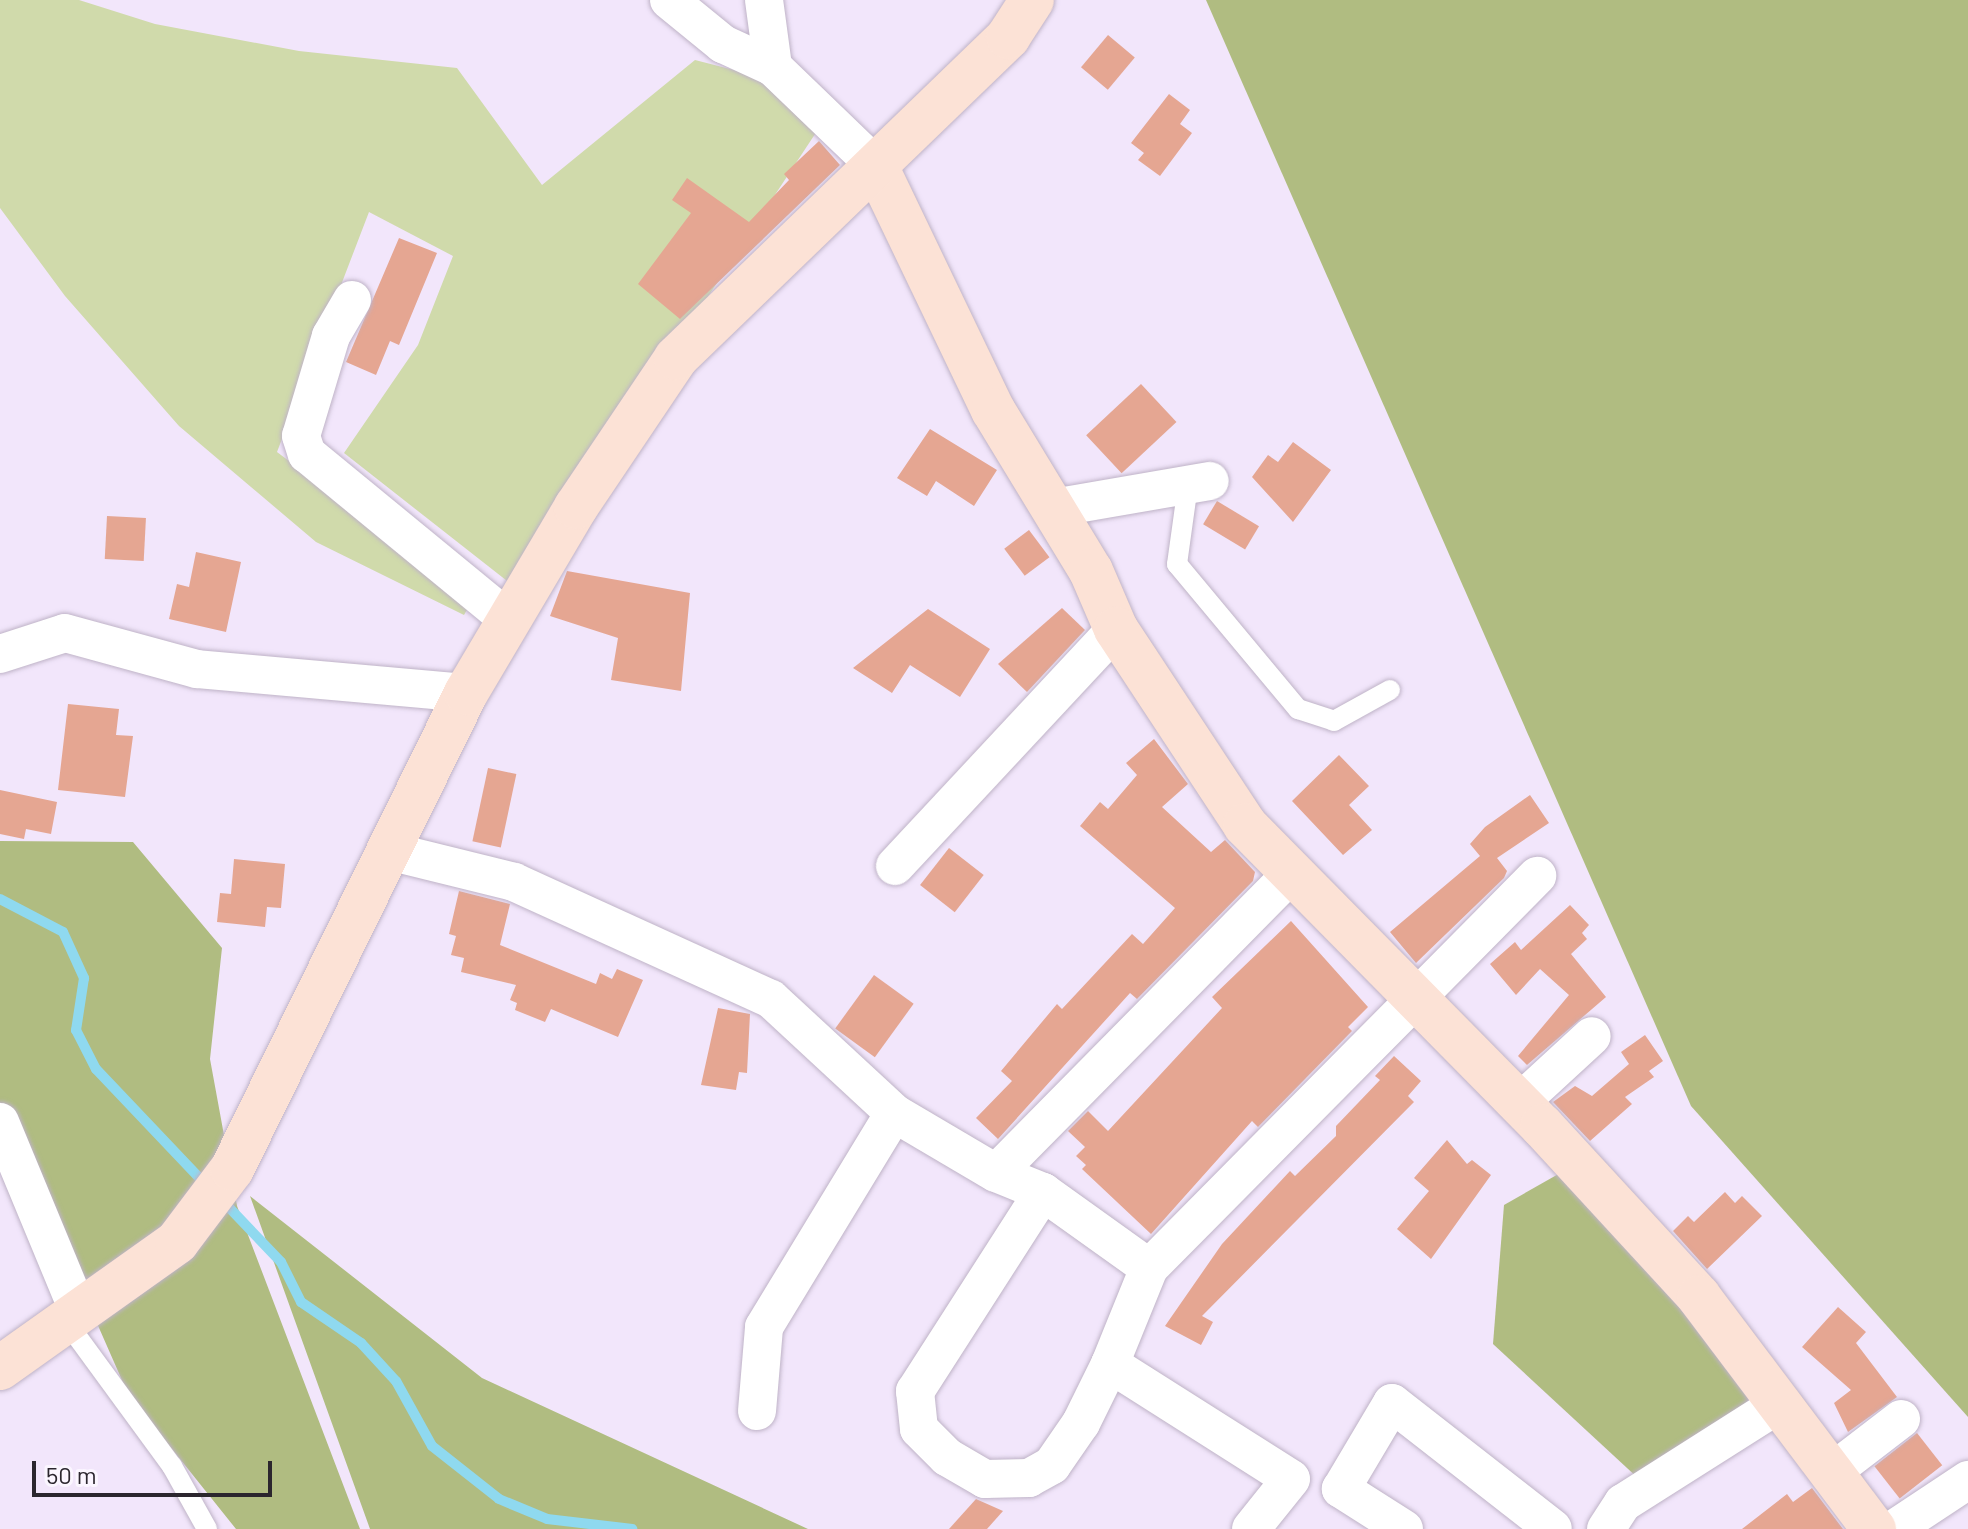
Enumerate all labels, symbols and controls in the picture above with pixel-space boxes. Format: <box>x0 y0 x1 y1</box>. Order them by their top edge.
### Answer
scale bar <box>36 1445 276 1495</box>
text: 50 m <box>46 1460 97 1489</box>

